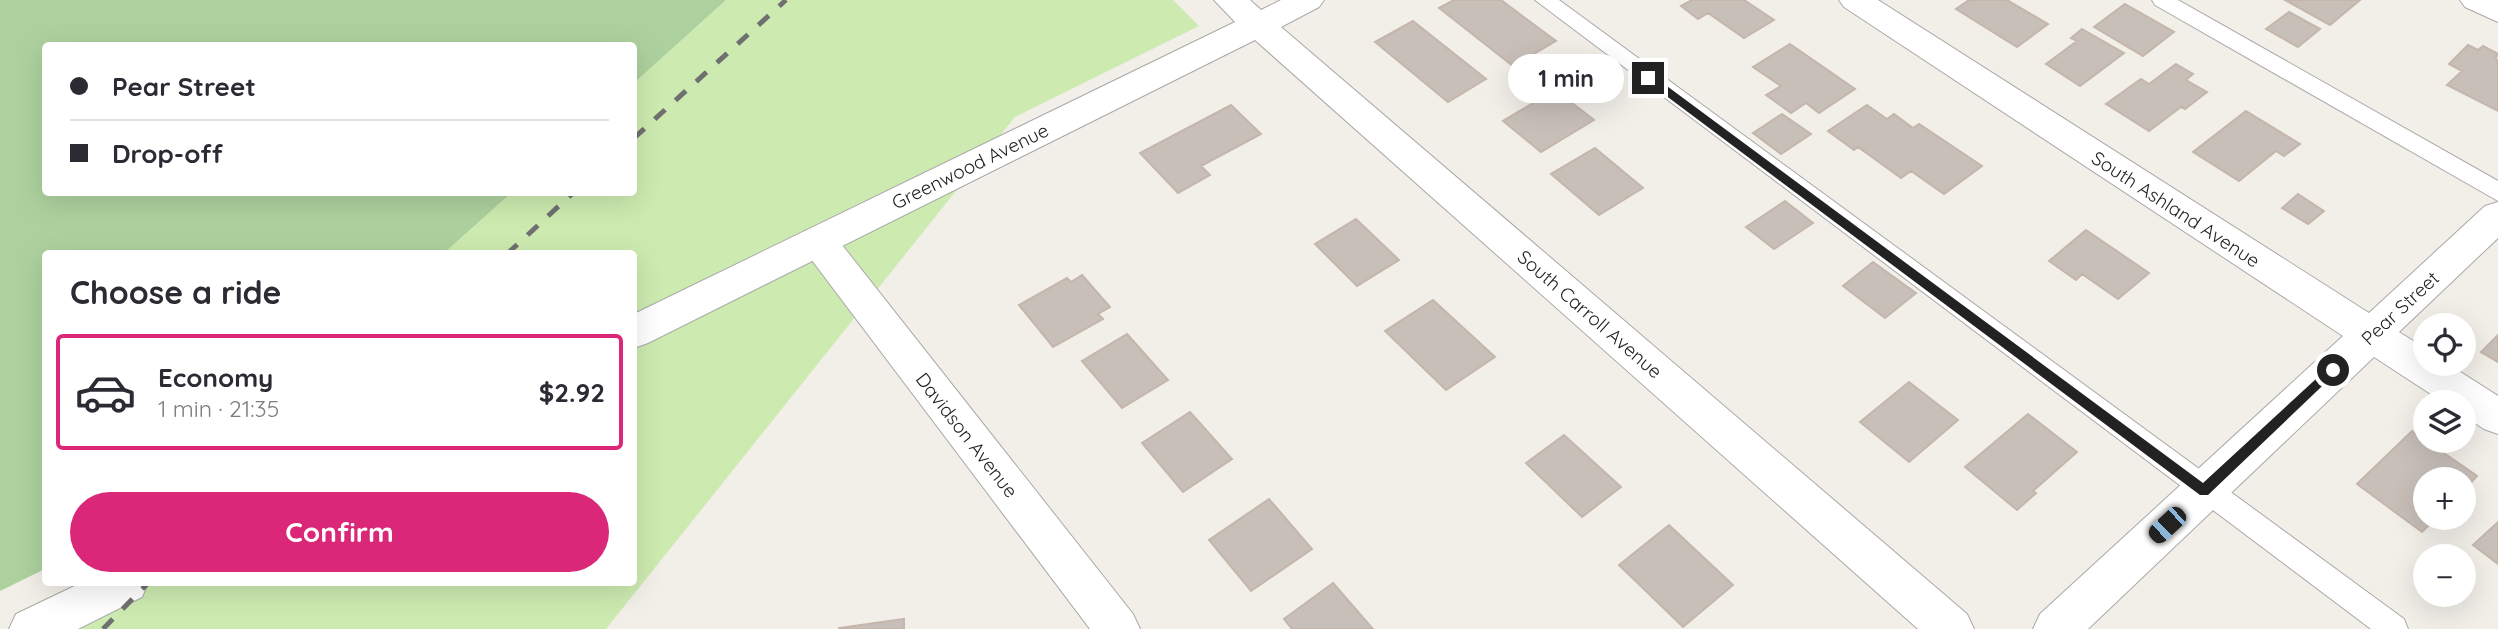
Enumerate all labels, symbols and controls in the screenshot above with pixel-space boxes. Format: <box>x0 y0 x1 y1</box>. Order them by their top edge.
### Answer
callout: 1 min <box>1508 54 1624 102</box>
route end <box>1632 62 1664 94</box>
text: 1 min <box>1538 64 1594 93</box>
text: Pear Street <box>112 70 256 103</box>
street label: Greenwood Avenue <box>888 118 1052 214</box>
text: Drop-off <box>112 137 223 170</box>
street label: South Ashland Avenue <box>2087 146 2265 272</box>
street label: South Carroll Avenue <box>1513 245 1667 383</box>
street label: Pear Street <box>2356 266 2444 350</box>
text: Choose a ride <box>70 272 282 312</box>
map controls <box>2413 313 2476 607</box>
button: locate <box>2413 313 2476 376</box>
route start <box>2317 354 2349 386</box>
icon: car <box>74 361 137 424</box>
text: Economy <box>158 361 273 394</box>
street label: Davidson Avenue <box>911 368 1023 502</box>
text: $2.92 <box>539 376 605 409</box>
button: layers <box>2413 390 2476 453</box>
text: 1 min · 21:35 <box>158 394 279 423</box>
button: + <box>2413 467 2476 530</box>
button: Confirm <box>70 492 609 572</box>
car <box>2145 503 2190 547</box>
button: − <box>2413 544 2476 607</box>

